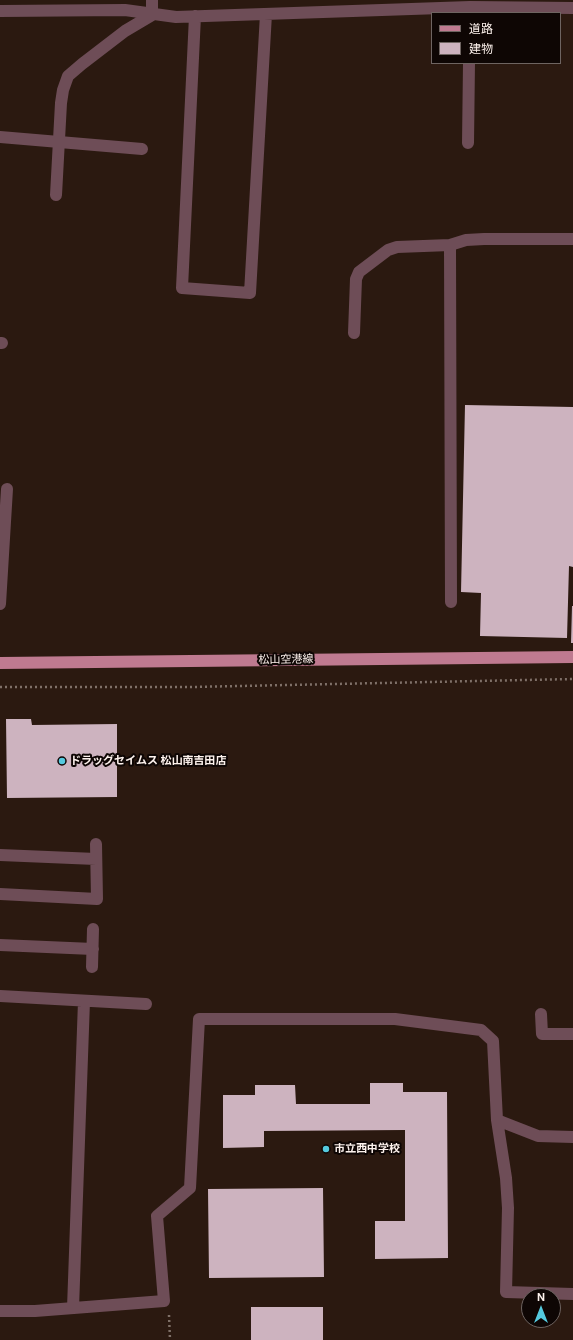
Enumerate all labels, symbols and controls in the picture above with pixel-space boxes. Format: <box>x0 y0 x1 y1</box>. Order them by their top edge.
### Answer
legend <box>431 12 561 64</box>
text: 道路 <box>469 21 493 37</box>
text: 建物 <box>469 41 493 57</box>
street label: 松山空港線 <box>258 653 314 667</box>
place label: ドラッグセイムス 松山南吉田店 <box>70 754 227 768</box>
marker: ドラッグセイムス 松山南吉田店 <box>57 756 67 766</box>
place label: 市立西中学校 <box>334 1142 400 1156</box>
marker: 市立西中学校 <box>321 1144 331 1154</box>
north arrow <box>521 1288 561 1328</box>
text: N <box>537 1290 545 1304</box>

